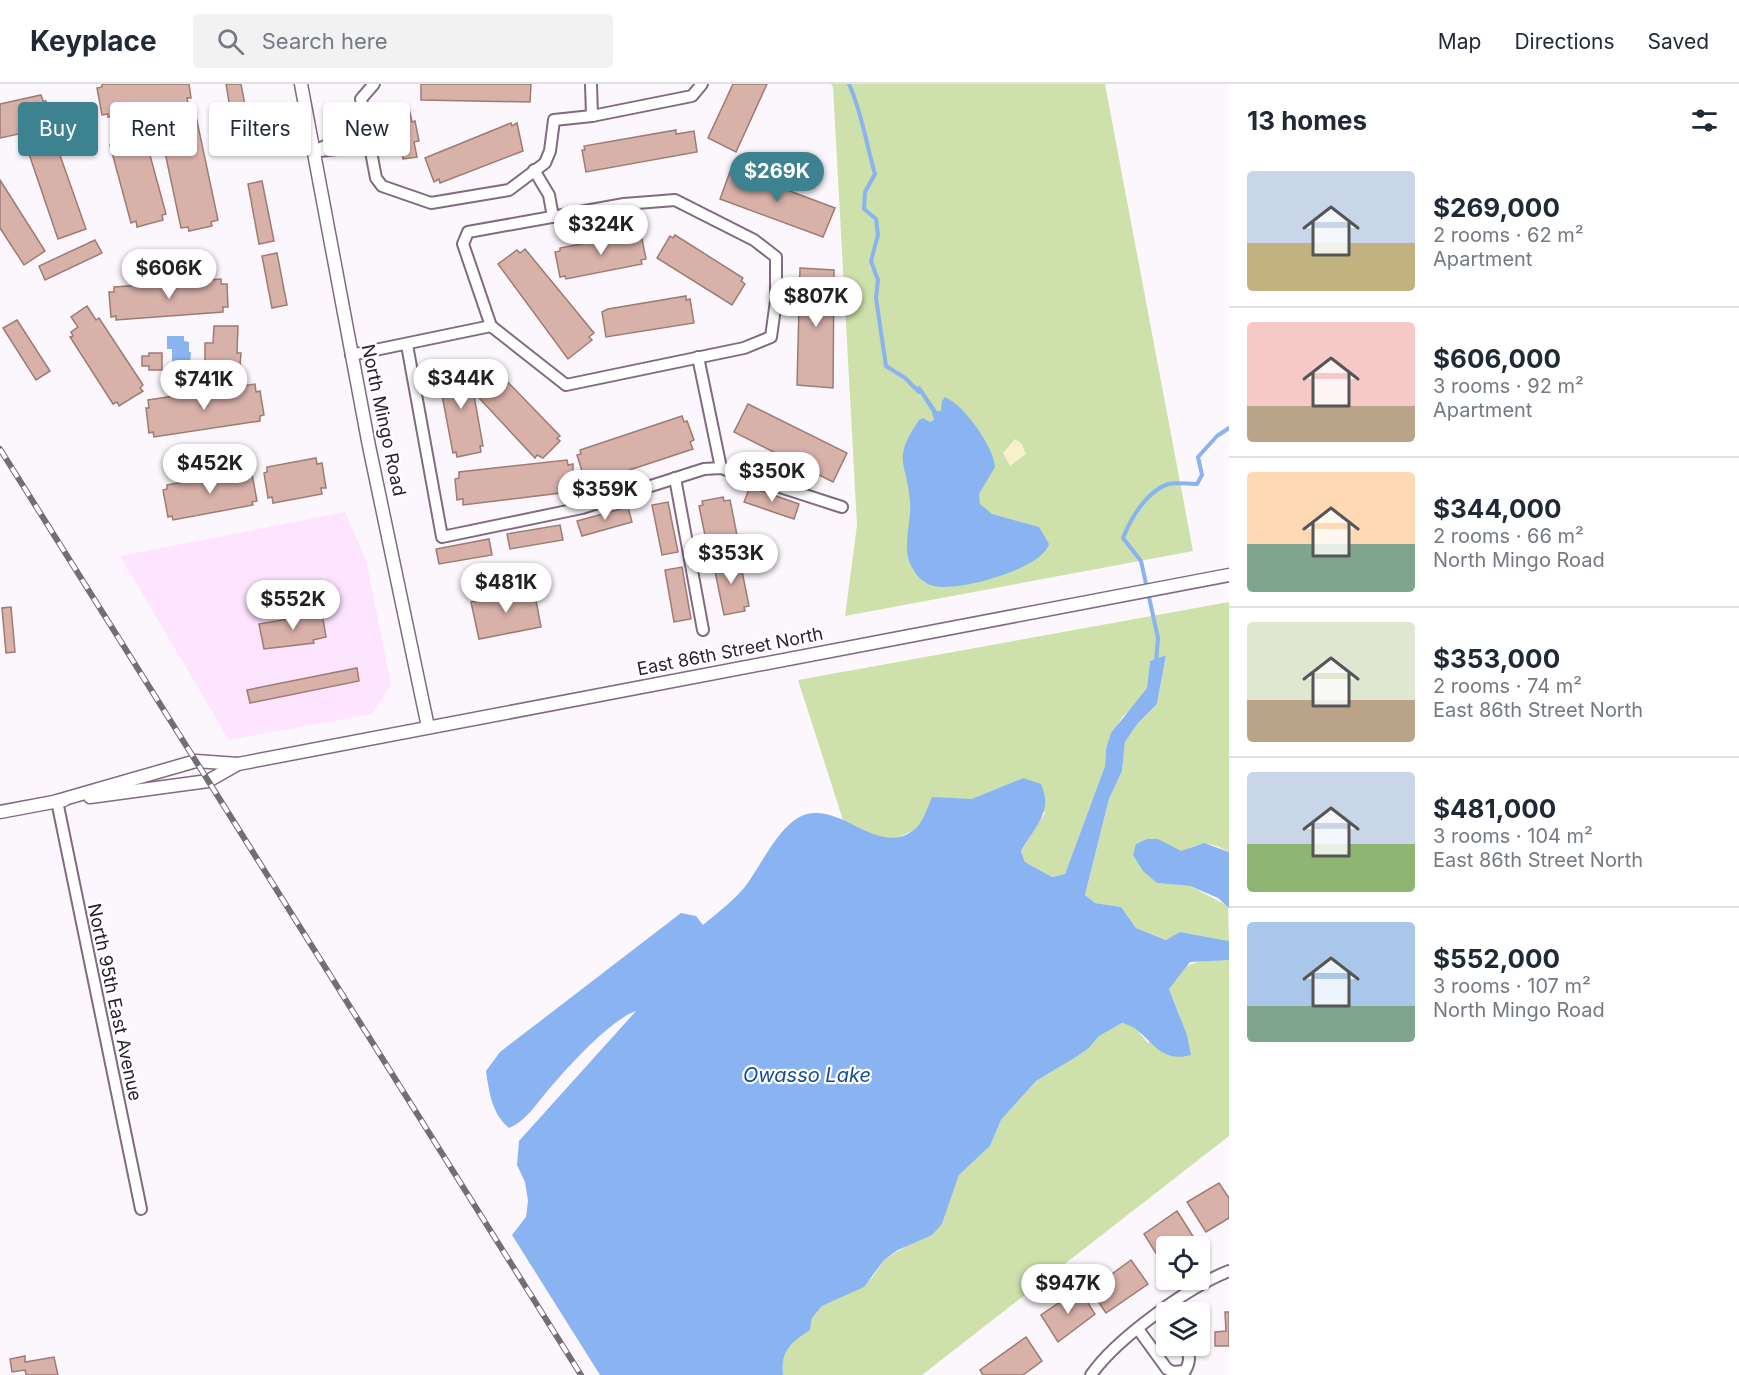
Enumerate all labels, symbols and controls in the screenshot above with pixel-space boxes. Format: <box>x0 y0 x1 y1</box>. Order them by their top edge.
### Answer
search box <box>193 14 613 68</box>
text: Keyplace <box>30 24 157 58</box>
icon: search <box>214 25 247 58</box>
text: Search here <box>262 28 388 54</box>
text: Map <box>1438 29 1481 54</box>
text: Directions <box>1514 29 1615 54</box>
text: Saved <box>1648 29 1709 54</box>
chip: Buy <box>18 102 98 156</box>
chip: Rent <box>110 102 197 156</box>
chip: Filters <box>209 102 311 156</box>
chip: New <box>323 102 410 156</box>
icon: filters <box>1688 104 1721 137</box>
text: 13 homes <box>1247 105 1367 136</box>
pin: $269K <box>735 152 819 203</box>
text: $269K <box>744 159 810 183</box>
text: $269,000 <box>1433 192 1560 223</box>
icon: home <box>1295 195 1367 267</box>
pin: $324K <box>559 205 643 256</box>
text: $324K <box>568 212 634 236</box>
text: 2 rooms · 62 m² <box>1433 223 1584 247</box>
text: Apartment <box>1433 247 1532 271</box>
pin: $606K <box>127 249 211 300</box>
text: $606K <box>136 256 202 280</box>
pin: $807K <box>774 277 858 328</box>
text: $807K <box>783 284 849 308</box>
street label: North Mingo Road <box>358 342 410 498</box>
text: $606,000 <box>1433 343 1561 374</box>
icon: home <box>1295 346 1367 418</box>
pin: $344K <box>419 359 503 410</box>
pin: $741K <box>162 360 246 411</box>
text: $344K <box>427 366 495 390</box>
text: $741K <box>174 367 234 391</box>
text: 3 rooms · 92 m² <box>1433 374 1584 398</box>
text: Apartment <box>1433 398 1532 422</box>
pin: $452K <box>168 444 252 495</box>
text: $452K <box>177 451 243 475</box>
pin: $350K <box>730 452 814 503</box>
text: $350K <box>739 459 805 483</box>
pin: $359K <box>563 470 647 521</box>
text: $359K <box>572 477 638 501</box>
text: $344,000 <box>1433 493 1562 524</box>
icon: home <box>1295 496 1367 568</box>
text: 2 rooms · 66 m² <box>1433 524 1584 548</box>
pin: $353K <box>689 534 773 585</box>
text: $353K <box>698 541 764 565</box>
text: North Mingo Road <box>1433 548 1605 572</box>
pin: $481K <box>464 563 548 614</box>
text: $481K <box>475 570 537 594</box>
pin: $552K <box>251 580 335 631</box>
text: $552K <box>260 587 326 611</box>
street label: East 86th Street North <box>635 623 825 679</box>
text: $353,000 <box>1433 643 1560 674</box>
icon: home <box>1295 646 1367 718</box>
text: 2 rooms · 74 m² <box>1433 674 1582 698</box>
text: East 86th Street North <box>1433 698 1643 722</box>
text: $481,000 <box>1433 793 1556 824</box>
icon: home <box>1295 796 1367 868</box>
text: 3 rooms · 104 m² <box>1433 824 1593 848</box>
text: East 86th Street North <box>1433 848 1643 872</box>
street label: North 95th East Avenue <box>84 901 146 1103</box>
text: $552,000 <box>1433 943 1560 974</box>
icon: home <box>1295 946 1367 1018</box>
text: 3 rooms · 107 m² <box>1433 974 1591 998</box>
text: North Mingo Road <box>1433 998 1605 1022</box>
water label: Owasso Lake <box>743 1063 871 1087</box>
map controls <box>1156 1236 1210 1356</box>
button: locate <box>1156 1236 1210 1290</box>
pin: $947K <box>1026 1264 1110 1315</box>
text: $947K <box>1035 1271 1101 1295</box>
button: layers <box>1156 1302 1210 1356</box>

